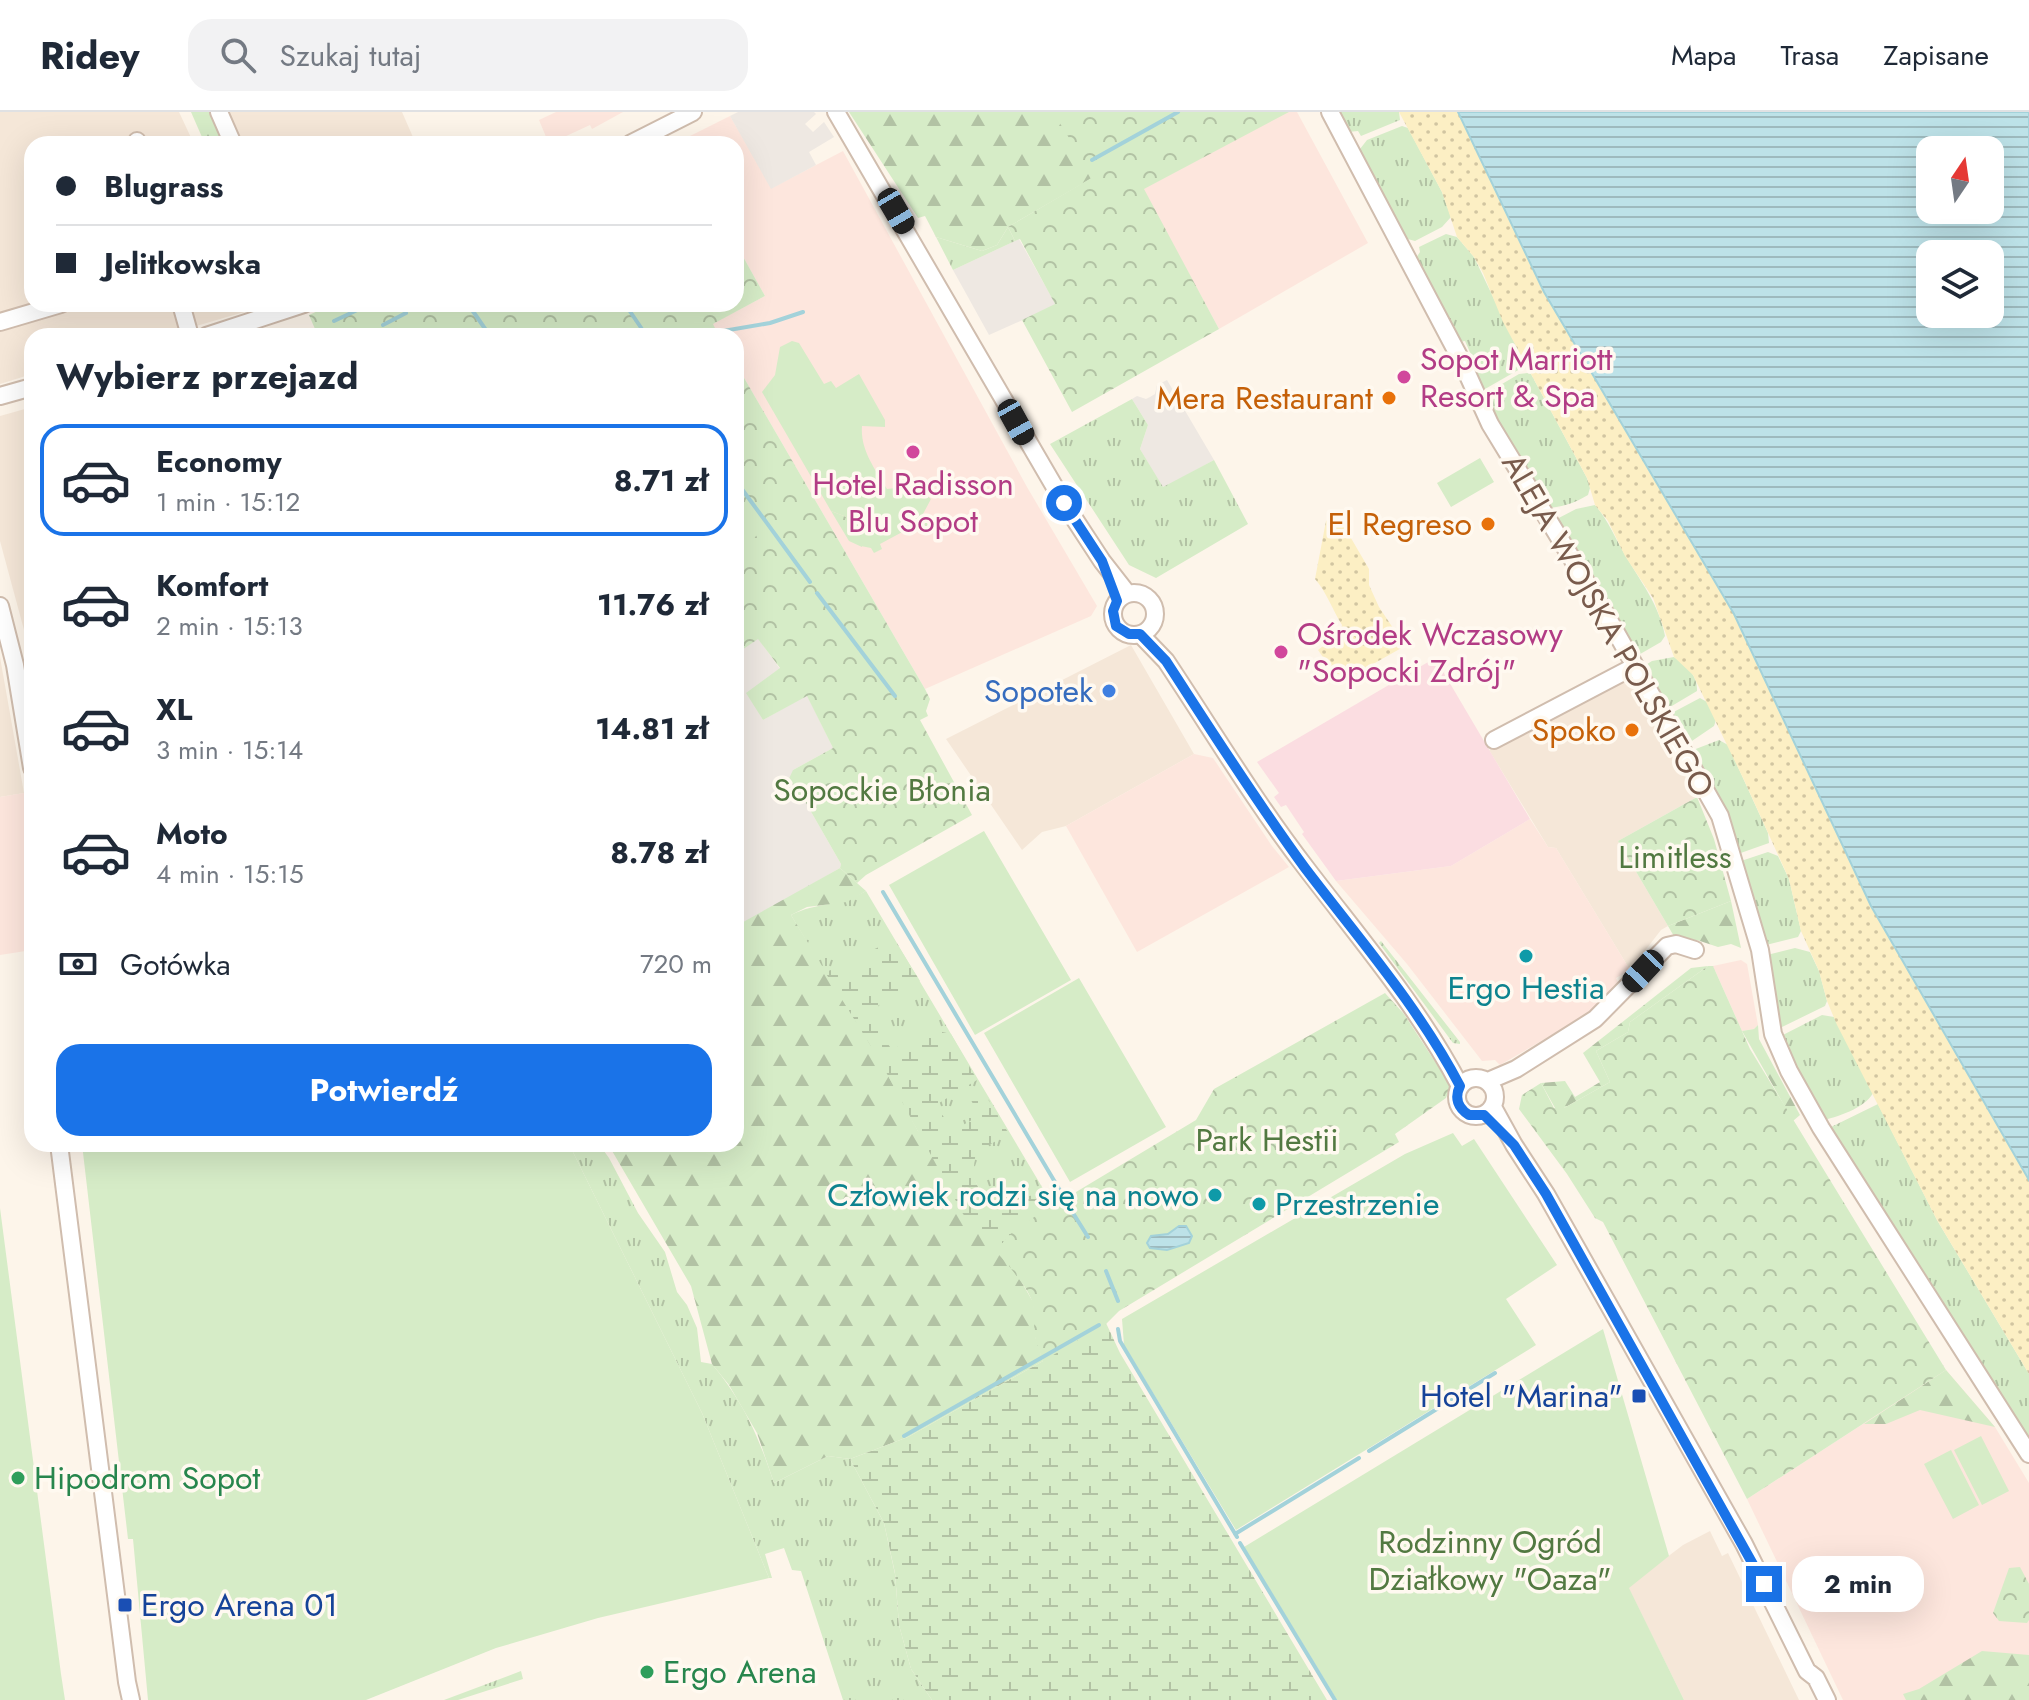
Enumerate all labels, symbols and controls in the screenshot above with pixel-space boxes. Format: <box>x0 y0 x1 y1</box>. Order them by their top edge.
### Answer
search box <box>188 19 748 91</box>
text: Ridey <box>40 28 140 83</box>
icon: search <box>216 33 260 77</box>
text: Szukaj tutaj <box>280 34 421 77</box>
text: Mapa <box>1671 35 1737 76</box>
text: Trasa <box>1781 35 1839 76</box>
text: Zapisane <box>1883 35 1989 76</box>
north arrow <box>1916 136 2004 224</box>
map controls <box>1916 136 2004 328</box>
text: Blugrass <box>104 165 223 208</box>
car <box>874 184 918 238</box>
button: layers <box>1916 240 2004 328</box>
text: Jelitkowska <box>104 242 261 285</box>
place label: Sopot Marriott Resort & Spa <box>1420 336 1613 419</box>
text: Wybierz przejazd <box>56 350 359 402</box>
marker: Sopot Marriott Resort & Spa <box>1395 368 1413 386</box>
place label: Mera Restaurant <box>1157 375 1373 421</box>
marker: Mera Restaurant <box>1380 389 1398 407</box>
car <box>994 395 1038 449</box>
text: Economy <box>156 440 282 483</box>
marker: Hotel Radisson Blu Sopot <box>904 443 922 461</box>
icon: car <box>60 444 132 516</box>
street label: ALEJA WOJSKA POLSKIEGO <box>1490 444 1726 806</box>
text: 8.71 zł <box>614 459 708 502</box>
place label: Hotel Radisson Blu Sopot <box>812 461 1014 544</box>
text: 1 min · 15:12 <box>156 483 300 521</box>
route start <box>1046 485 1082 521</box>
place label: El Regreso <box>1327 501 1472 547</box>
marker: El Regreso <box>1479 515 1497 533</box>
text: Komfort <box>156 564 268 607</box>
icon: car <box>60 568 132 640</box>
text: 11.76 zł <box>597 583 708 626</box>
text: 2 min · 15:13 <box>156 607 303 645</box>
place label: Ośrodek Wczasowy "Sopocki Zdrój" <box>1297 611 1564 694</box>
marker: Ośrodek Wczasowy "Sopocki Zdrój" <box>1272 643 1290 661</box>
place label: Sopotek <box>984 668 1094 714</box>
marker: Sopotek <box>1100 682 1118 700</box>
text: XL <box>156 688 192 731</box>
icon: car <box>60 692 132 764</box>
text: 14.81 zł <box>595 707 708 750</box>
place label: Spoko <box>1532 707 1616 753</box>
marker: Spoko <box>1623 721 1641 739</box>
text: 3 min · 15:14 <box>156 731 303 769</box>
park label: Sopockie Błonia <box>773 767 991 813</box>
text: Moto <box>156 812 228 855</box>
icon: car <box>60 816 132 888</box>
text: 8.78 zł <box>610 831 708 874</box>
park label: Limitless <box>1618 834 1732 880</box>
text: 4 min · 15:15 <box>156 855 304 893</box>
icon: cash <box>56 942 100 986</box>
text: Gotówka <box>120 943 231 986</box>
text: 720 m <box>640 945 712 983</box>
car <box>1618 945 1668 997</box>
marker: Ergo Hestia <box>1517 947 1535 965</box>
place label: Ergo Hestia <box>1447 965 1605 1011</box>
button: Potwierdź <box>56 1044 712 1136</box>
park label: Park Hestii <box>1195 1117 1339 1163</box>
place label: Człowiek rodzi się na nowo <box>827 1172 1199 1218</box>
place label: Przestrzenie <box>1275 1181 1439 1227</box>
marker: Człowiek rodzi się na nowo <box>1206 1186 1224 1204</box>
marker: Przestrzenie <box>1250 1195 1268 1213</box>
place label: Hotel "Marina" <box>1420 1373 1623 1419</box>
marker: Hotel "Marina" <box>1630 1387 1648 1405</box>
place label: Hipodrom Sopot <box>34 1455 260 1501</box>
marker: Hipodrom Sopot <box>9 1469 27 1487</box>
park label: Rodzinny Ogród Działkowy "Oaza" <box>1368 1519 1612 1602</box>
callout: 2 min <box>1792 1556 1924 1612</box>
text: 2 min <box>1824 1565 1892 1603</box>
route end <box>1746 1566 1782 1602</box>
place label: Ergo Arena 01 <box>141 1582 338 1628</box>
marker: Ergo Arena 01 <box>116 1596 134 1614</box>
place label: Ergo Arena <box>663 1649 817 1695</box>
marker: Ergo Arena <box>638 1663 656 1681</box>

